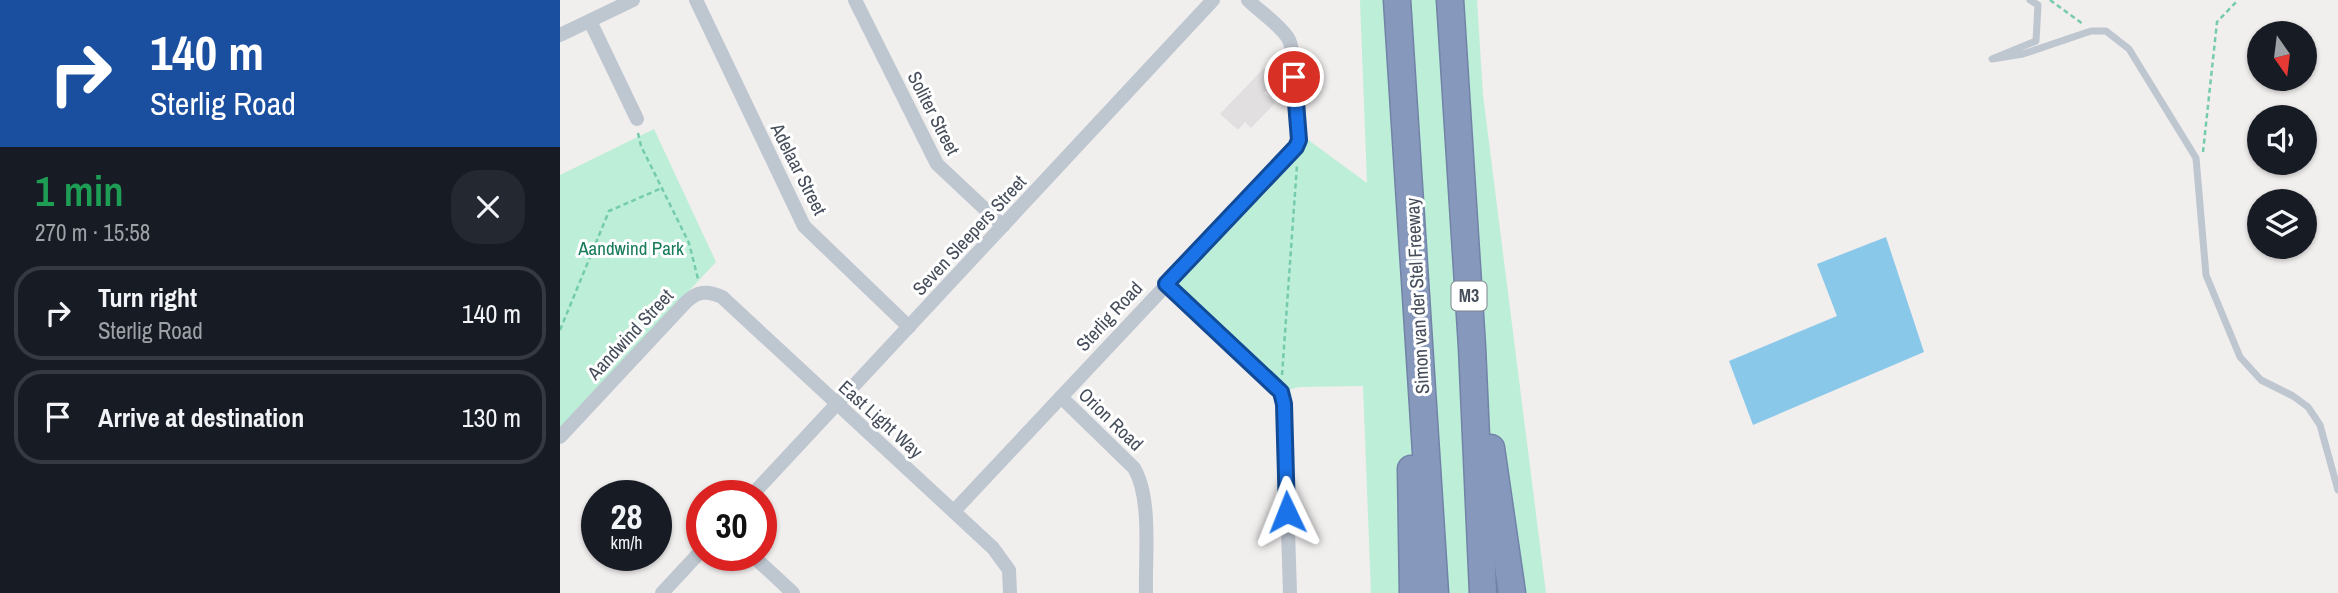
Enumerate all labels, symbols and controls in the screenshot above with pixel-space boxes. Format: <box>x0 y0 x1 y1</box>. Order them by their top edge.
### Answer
text: 140 m <box>150 19 264 85</box>
north arrow <box>2247 21 2317 91</box>
map controls <box>2247 21 2317 259</box>
icon: right <box>35 28 126 119</box>
pin <box>1264 47 1324 107</box>
icon: arrive <box>1275 58 1313 96</box>
street label: Soliter Street <box>902 67 967 160</box>
text: Sterlig Road <box>150 82 296 125</box>
button: sound <box>2247 105 2317 175</box>
street label: Adelaar Street <box>764 118 833 220</box>
text: 1 min <box>35 163 124 219</box>
street label: Seven Sleepers Street <box>906 169 1032 301</box>
button: close <box>451 170 525 244</box>
button: layers <box>2247 189 2317 259</box>
street label: Simon van der Stel Freeway <box>1399 197 1435 395</box>
text: 270 m · 15:58 <box>35 217 150 248</box>
park label: Aandwind Park <box>577 235 684 261</box>
street label: Sterlig Road <box>1070 275 1148 357</box>
text: Turn right <box>98 280 197 315</box>
road number: M3 <box>1452 282 1486 310</box>
street label: Aandwind Street <box>581 283 679 386</box>
icon: right <box>39 294 77 332</box>
text: 140 m <box>462 296 521 331</box>
text: Sterlig Road <box>98 315 203 346</box>
street label: East Light Way <box>833 374 929 464</box>
street label: Orion Road <box>1073 382 1149 456</box>
icon: arrive <box>39 398 77 436</box>
text: Arrive at destination <box>98 400 304 435</box>
text: 130 m <box>462 400 521 435</box>
position arrow <box>1250 475 1324 549</box>
speed limit sign: 30 <box>686 480 777 571</box>
text: 28 <box>611 493 642 540</box>
text: km/h <box>611 530 643 555</box>

